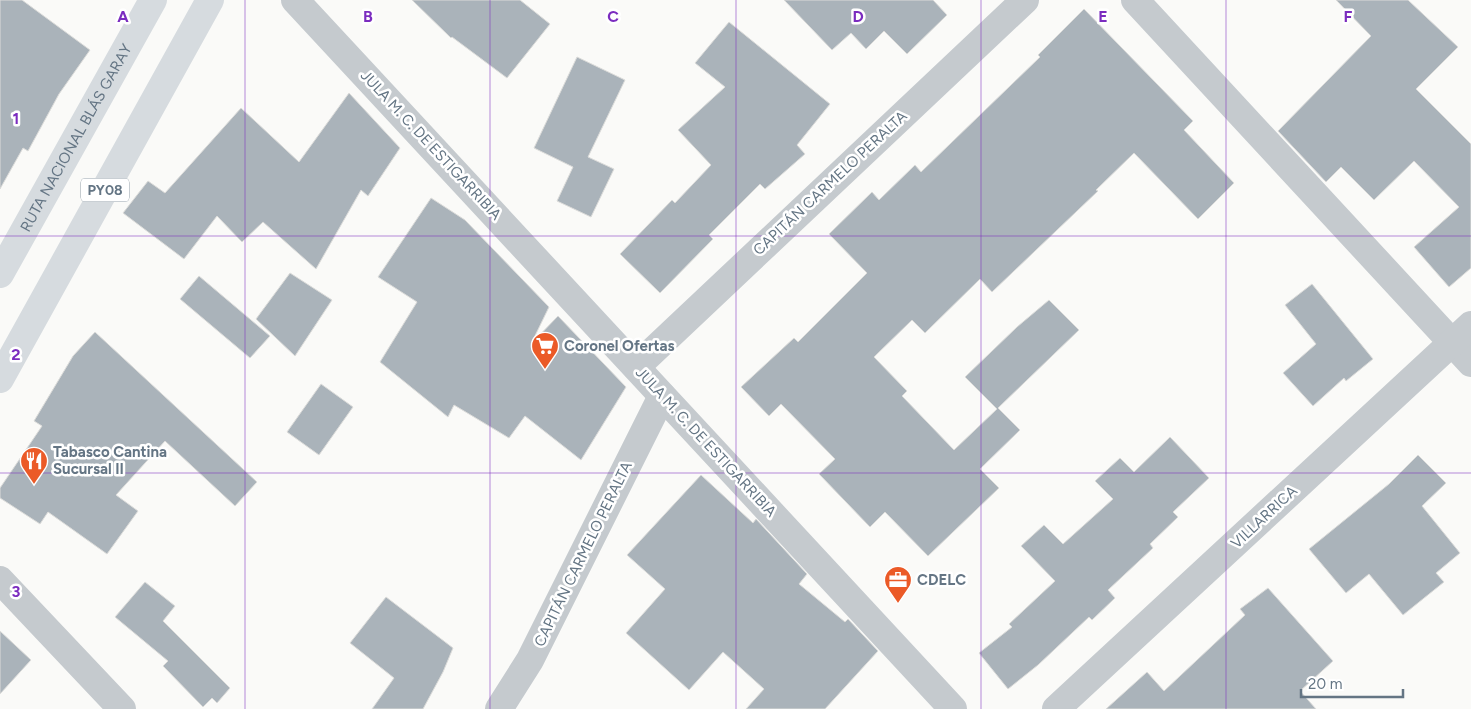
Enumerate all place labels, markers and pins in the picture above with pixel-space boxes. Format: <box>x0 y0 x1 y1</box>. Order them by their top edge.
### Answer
supermarket icon: Coronel Ofertas <box>530 331 560 370</box>
place label: Coronel Ofertas <box>564 337 674 355</box>
place label: Tabasco Cantina Sucursal II <box>53 443 167 478</box>
restaurant icon: Tabasco Cantina Sucursal II <box>19 446 49 485</box>
office icon: CDELC <box>883 565 913 604</box>
place label: CDELC <box>917 571 966 589</box>

